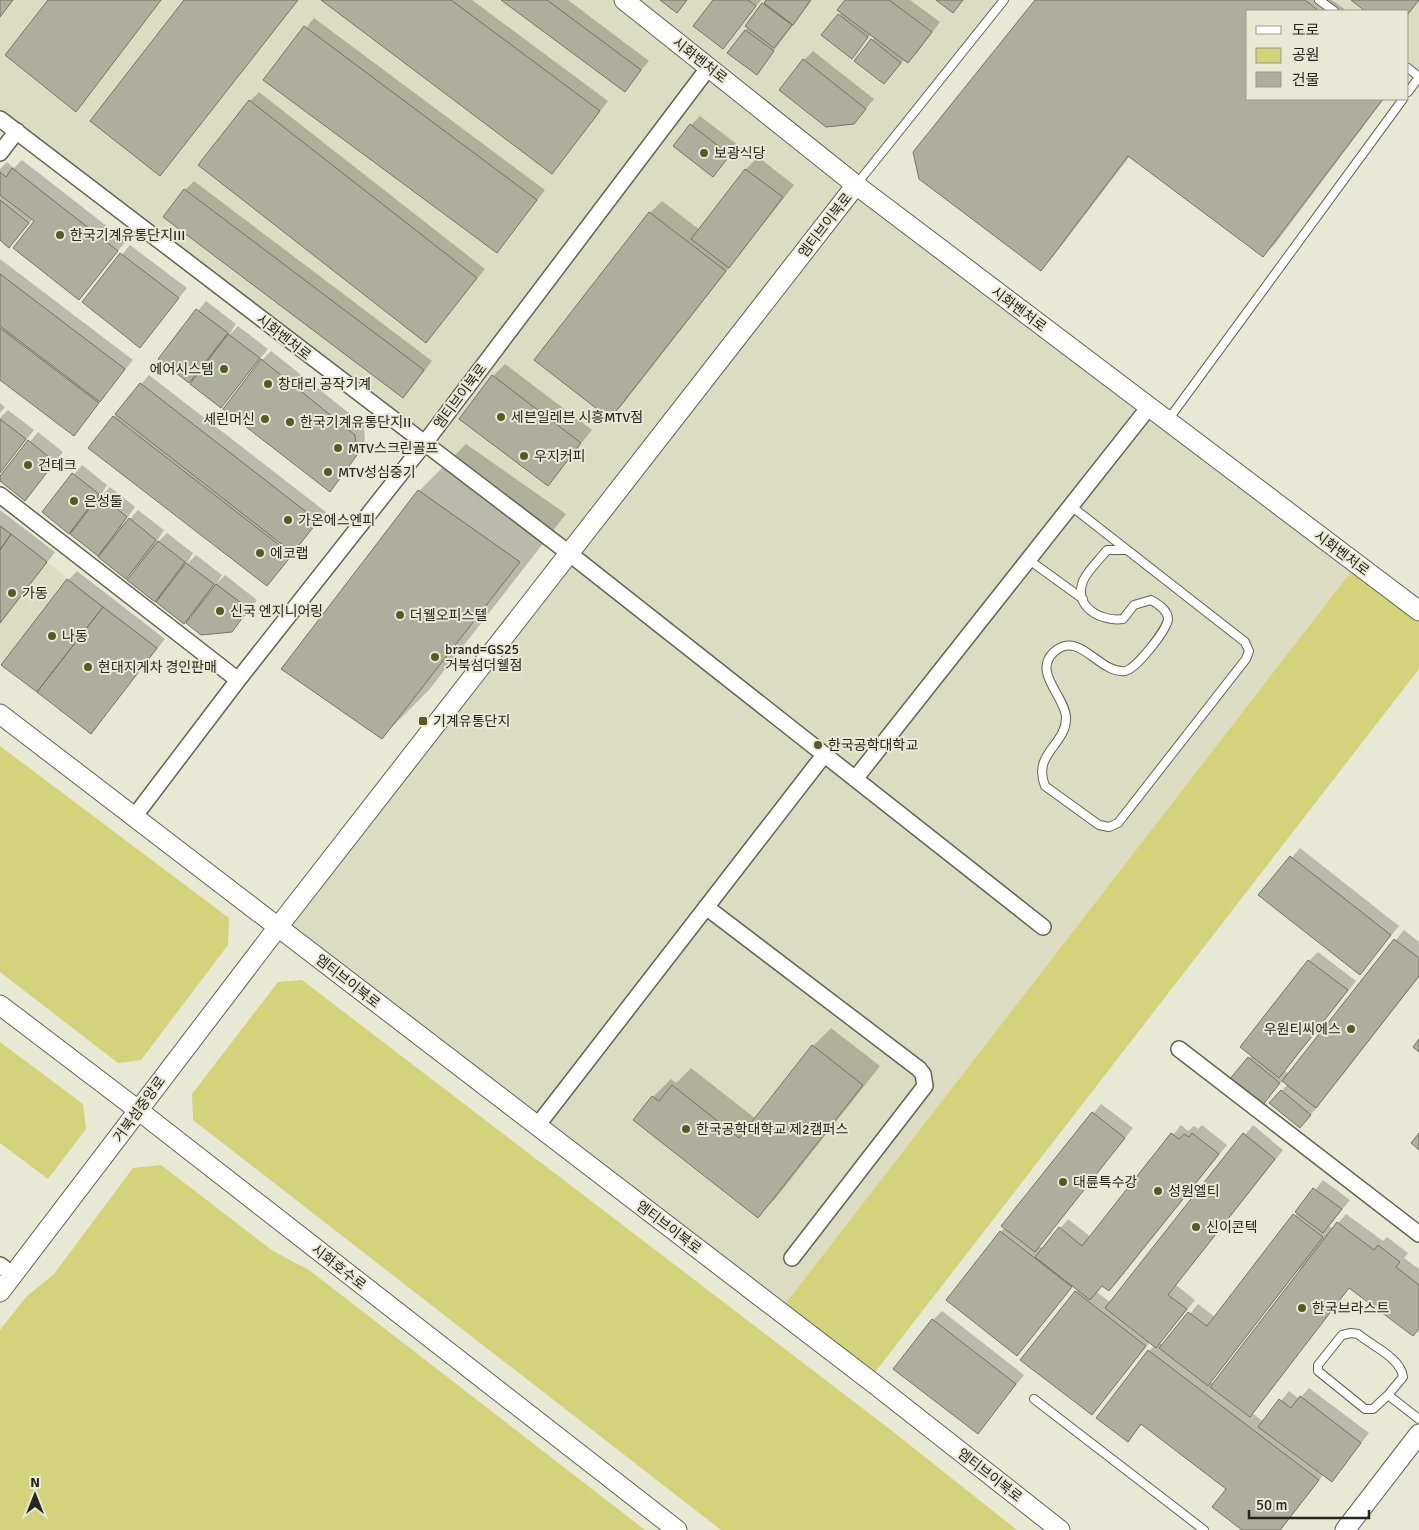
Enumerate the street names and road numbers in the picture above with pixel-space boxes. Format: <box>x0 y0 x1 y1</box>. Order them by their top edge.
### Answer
street label: 시화벤처로 <box>669 34 730 87</box>
street label: 엠티브이북로 <box>795 190 856 261</box>
street label: 시화벤처로 <box>988 283 1050 336</box>
street label: 시화벤처로 <box>253 311 314 364</box>
street label: 엠티브이북로 <box>430 360 491 432</box>
street label: 시화벤처로 <box>1311 527 1373 580</box>
street label: 엠티브이북로 <box>312 951 383 1012</box>
street label: 거북섬중앙로 <box>110 1073 169 1146</box>
street label: 엠티브이북로 <box>633 1197 705 1258</box>
street label: 시화호수로 <box>308 1241 369 1294</box>
street label: 엠티브이북로 <box>954 1445 1025 1506</box>

